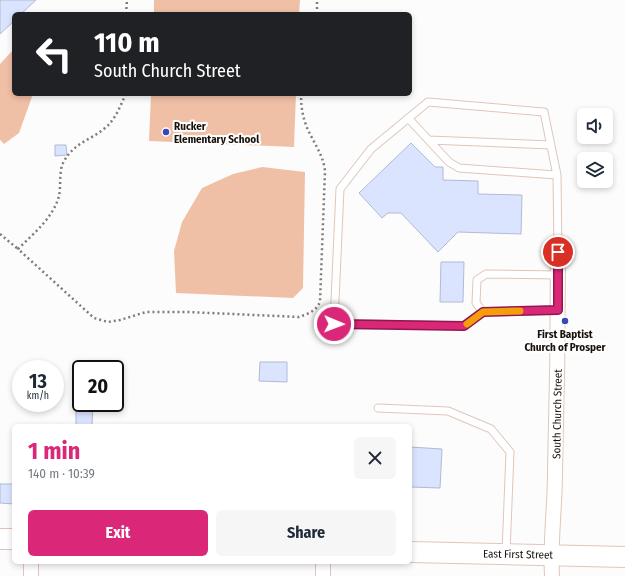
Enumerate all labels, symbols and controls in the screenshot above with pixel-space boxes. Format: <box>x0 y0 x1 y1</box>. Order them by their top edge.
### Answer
text: 110 m <box>94 26 160 59</box>
icon: left <box>28 28 80 80</box>
text: South Church Street <box>94 60 241 82</box>
map controls <box>577 108 613 188</box>
button: sound <box>577 108 613 144</box>
place label: Rucker Elementary School <box>174 120 260 146</box>
marker: Rucker Elementary School <box>161 127 171 137</box>
button: layers <box>577 152 613 188</box>
pin <box>541 235 575 269</box>
icon: arrive <box>547 241 569 263</box>
position arrow <box>313 303 355 345</box>
marker: First Baptist Church of Prosper <box>560 316 570 326</box>
place label: First Baptist Church of Prosper <box>524 328 607 354</box>
speed limit sign: 20 <box>72 360 124 412</box>
text: 13 <box>29 369 47 393</box>
street label: South Church Street <box>550 369 565 459</box>
text: km/h <box>27 390 49 402</box>
text: 1 min <box>28 437 80 465</box>
button: close <box>354 437 396 479</box>
text: 140 m · 10:39 <box>28 466 95 481</box>
button: Exit <box>28 510 208 556</box>
button: Share <box>216 510 396 556</box>
street label: East First Street <box>483 547 554 562</box>

